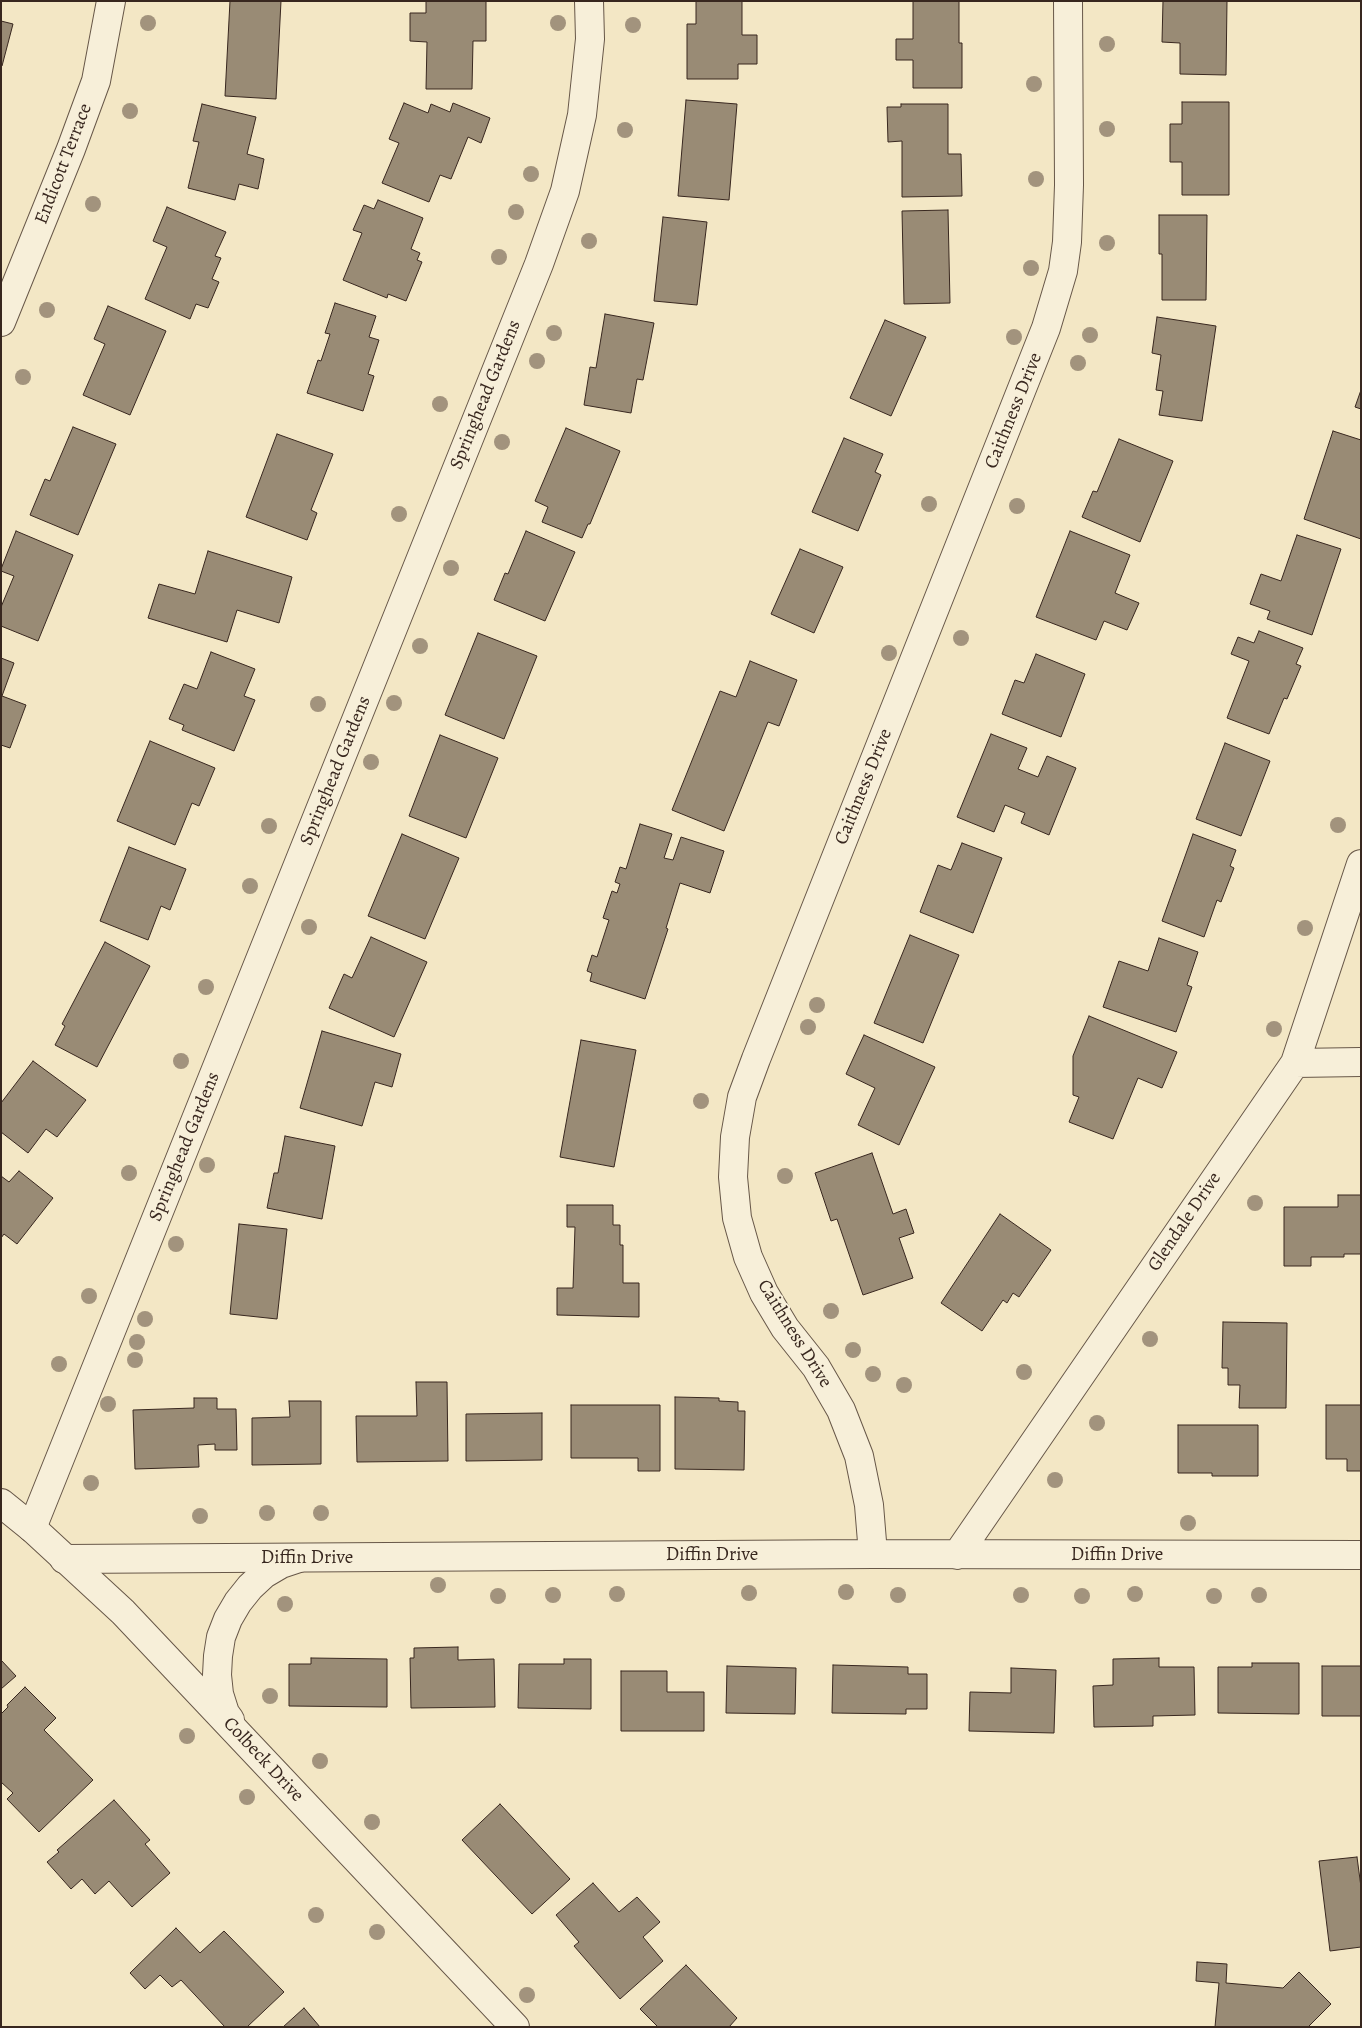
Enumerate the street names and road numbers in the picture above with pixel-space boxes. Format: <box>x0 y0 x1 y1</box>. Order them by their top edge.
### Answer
street label: Endicott Terrace <box>31 100 97 228</box>
street label: Springhead Gardens <box>446 317 526 473</box>
street label: Caithness Drive <box>980 350 1048 472</box>
street label: Springhead Gardens <box>296 693 376 849</box>
street label: Caithness Drive <box>830 726 898 848</box>
street label: Springhead Gardens <box>145 1069 225 1225</box>
street label: Glendale Drive <box>1143 1168 1227 1276</box>
street label: Caithness Drive <box>752 1276 836 1392</box>
street label: Diffin Drive <box>666 1544 758 1566</box>
street label: Diffin Drive <box>1071 1544 1163 1566</box>
street label: Diffin Drive <box>261 1547 353 1569</box>
street label: Colbeck Drive <box>218 1713 308 1807</box>

